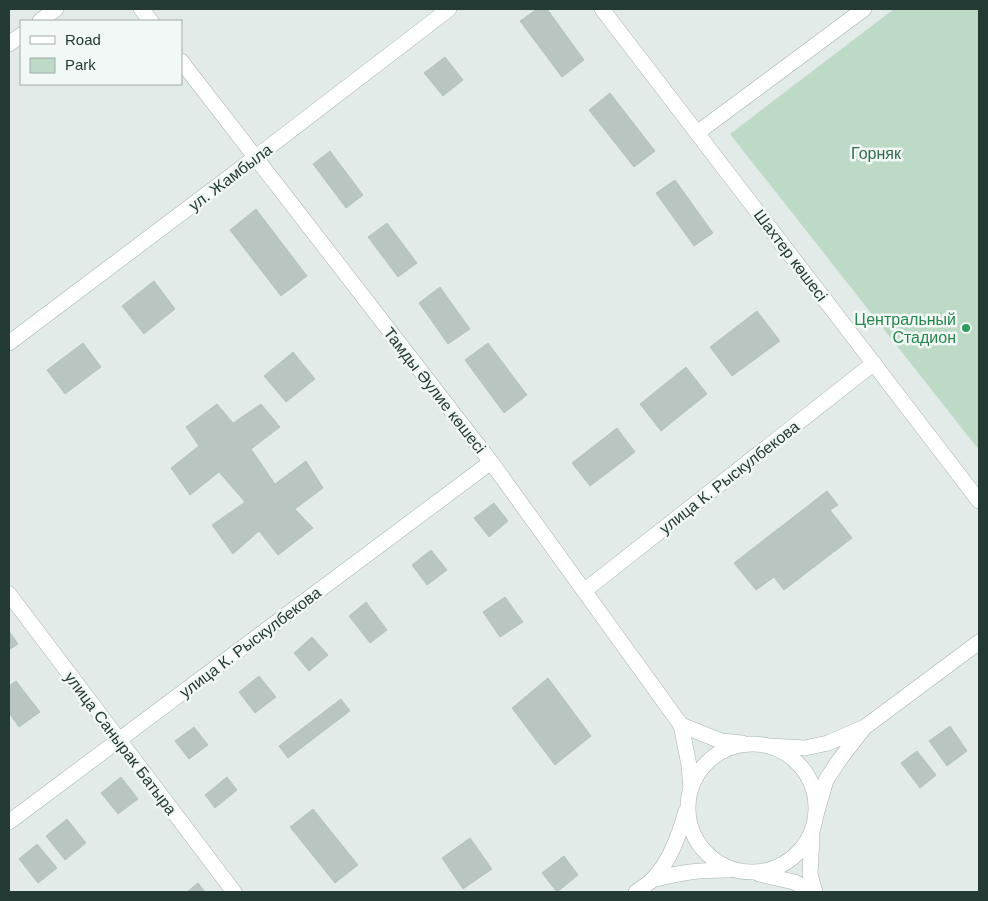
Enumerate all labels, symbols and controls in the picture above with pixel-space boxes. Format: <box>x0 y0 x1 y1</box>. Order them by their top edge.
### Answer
legend <box>20 20 182 85</box>
text: Road <box>65 31 101 48</box>
text: Park <box>65 56 96 73</box>
street label: ул. Жамбыла <box>185 141 275 214</box>
park label: Горняк <box>851 145 902 162</box>
street label: Шахтер көшесі <box>751 206 830 304</box>
place label: Центральный Стадион <box>854 311 956 346</box>
marker: Центральный Стадион <box>960 322 972 334</box>
street label: Тамды Әулие көшесі <box>380 324 489 457</box>
street label: улица К. Рыскулбекова <box>656 418 802 537</box>
street label: улица К. Рыскулбекова <box>176 584 324 701</box>
street label: улица Санырак Батыра <box>61 669 180 818</box>

